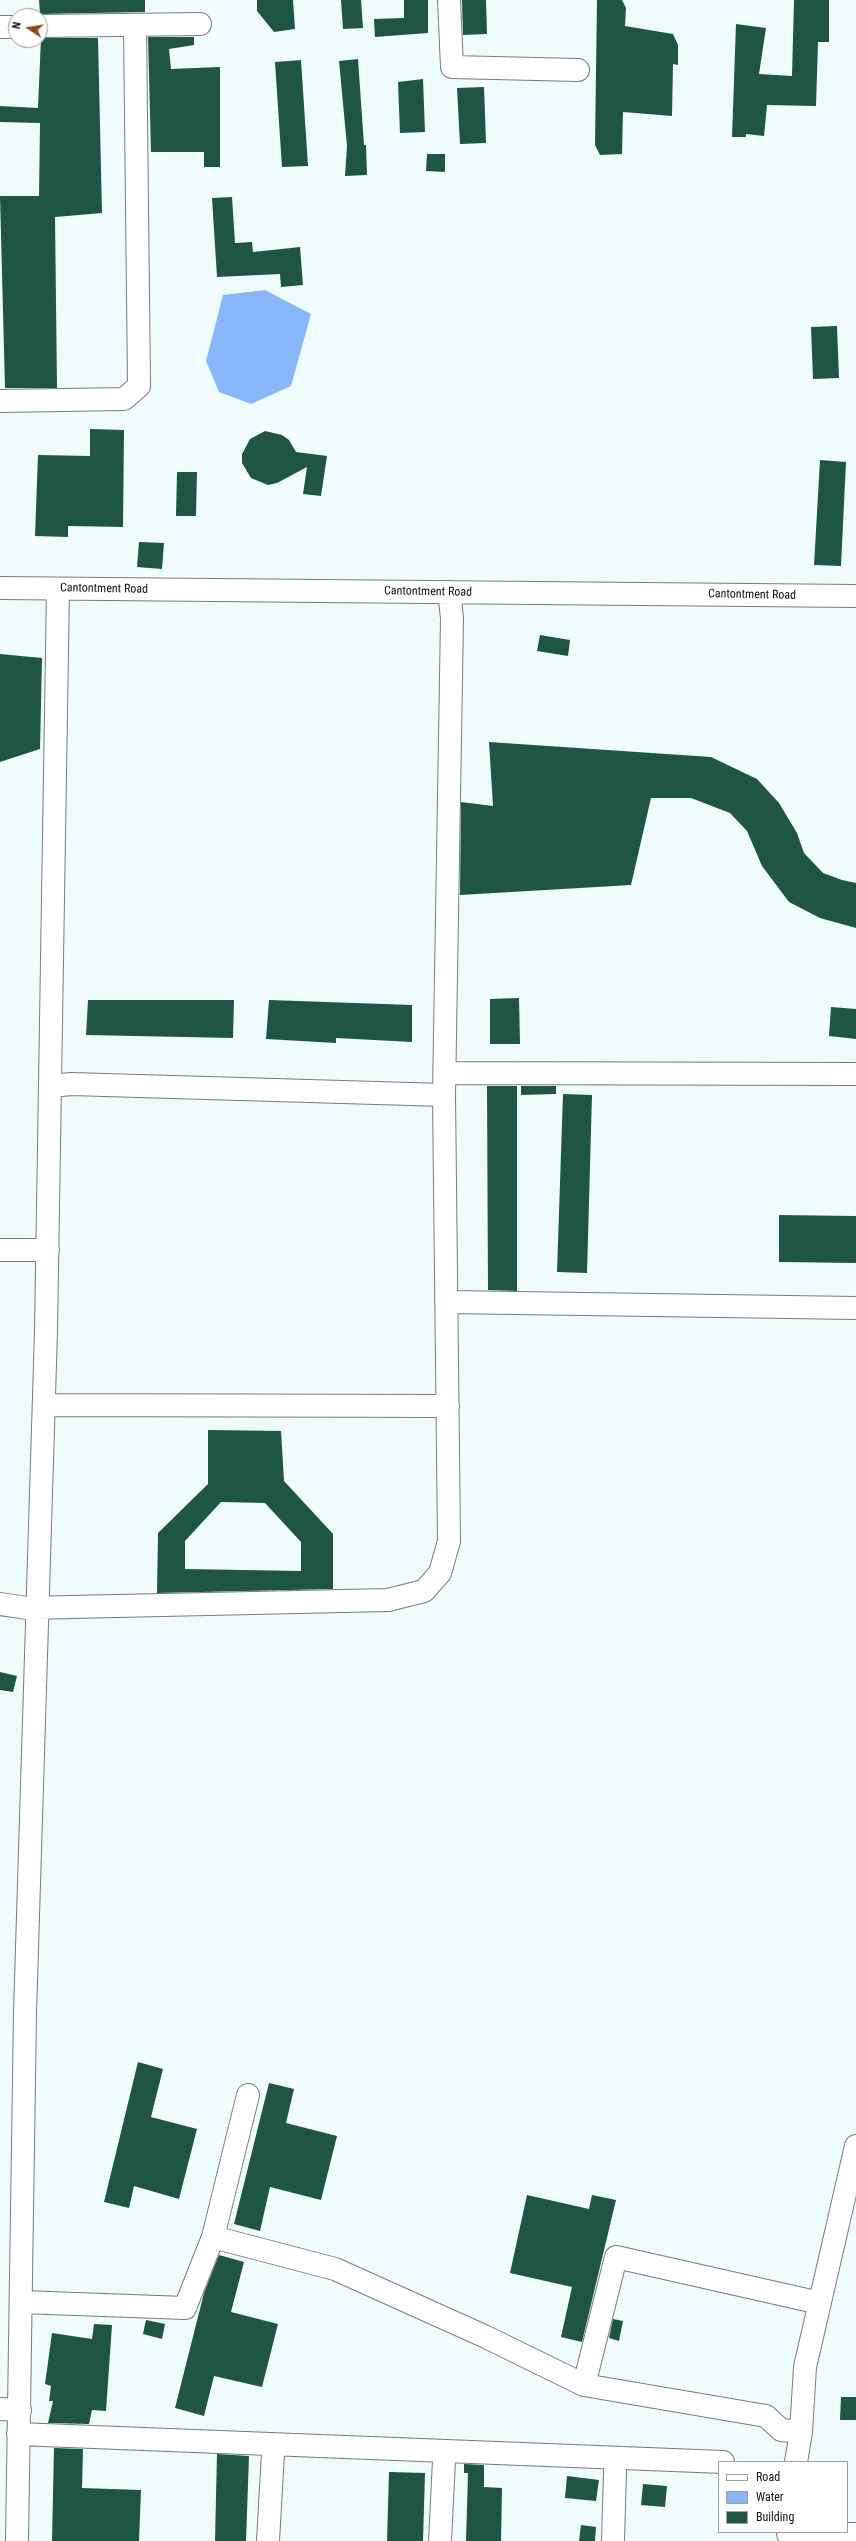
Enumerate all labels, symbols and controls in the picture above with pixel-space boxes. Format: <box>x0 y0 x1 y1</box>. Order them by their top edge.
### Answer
north arrow <box>8 8 48 48</box>
text: N <box>10 21 24 30</box>
street label: Cantontment Road <box>60 581 148 597</box>
street label: Cantontment Road <box>384 584 472 600</box>
street label: Cantontment Road <box>708 587 796 603</box>
legend <box>718 2461 848 2533</box>
text: Road <box>756 2470 780 2484</box>
text: Water <box>756 2490 784 2504</box>
text: Building <box>756 2510 794 2524</box>

